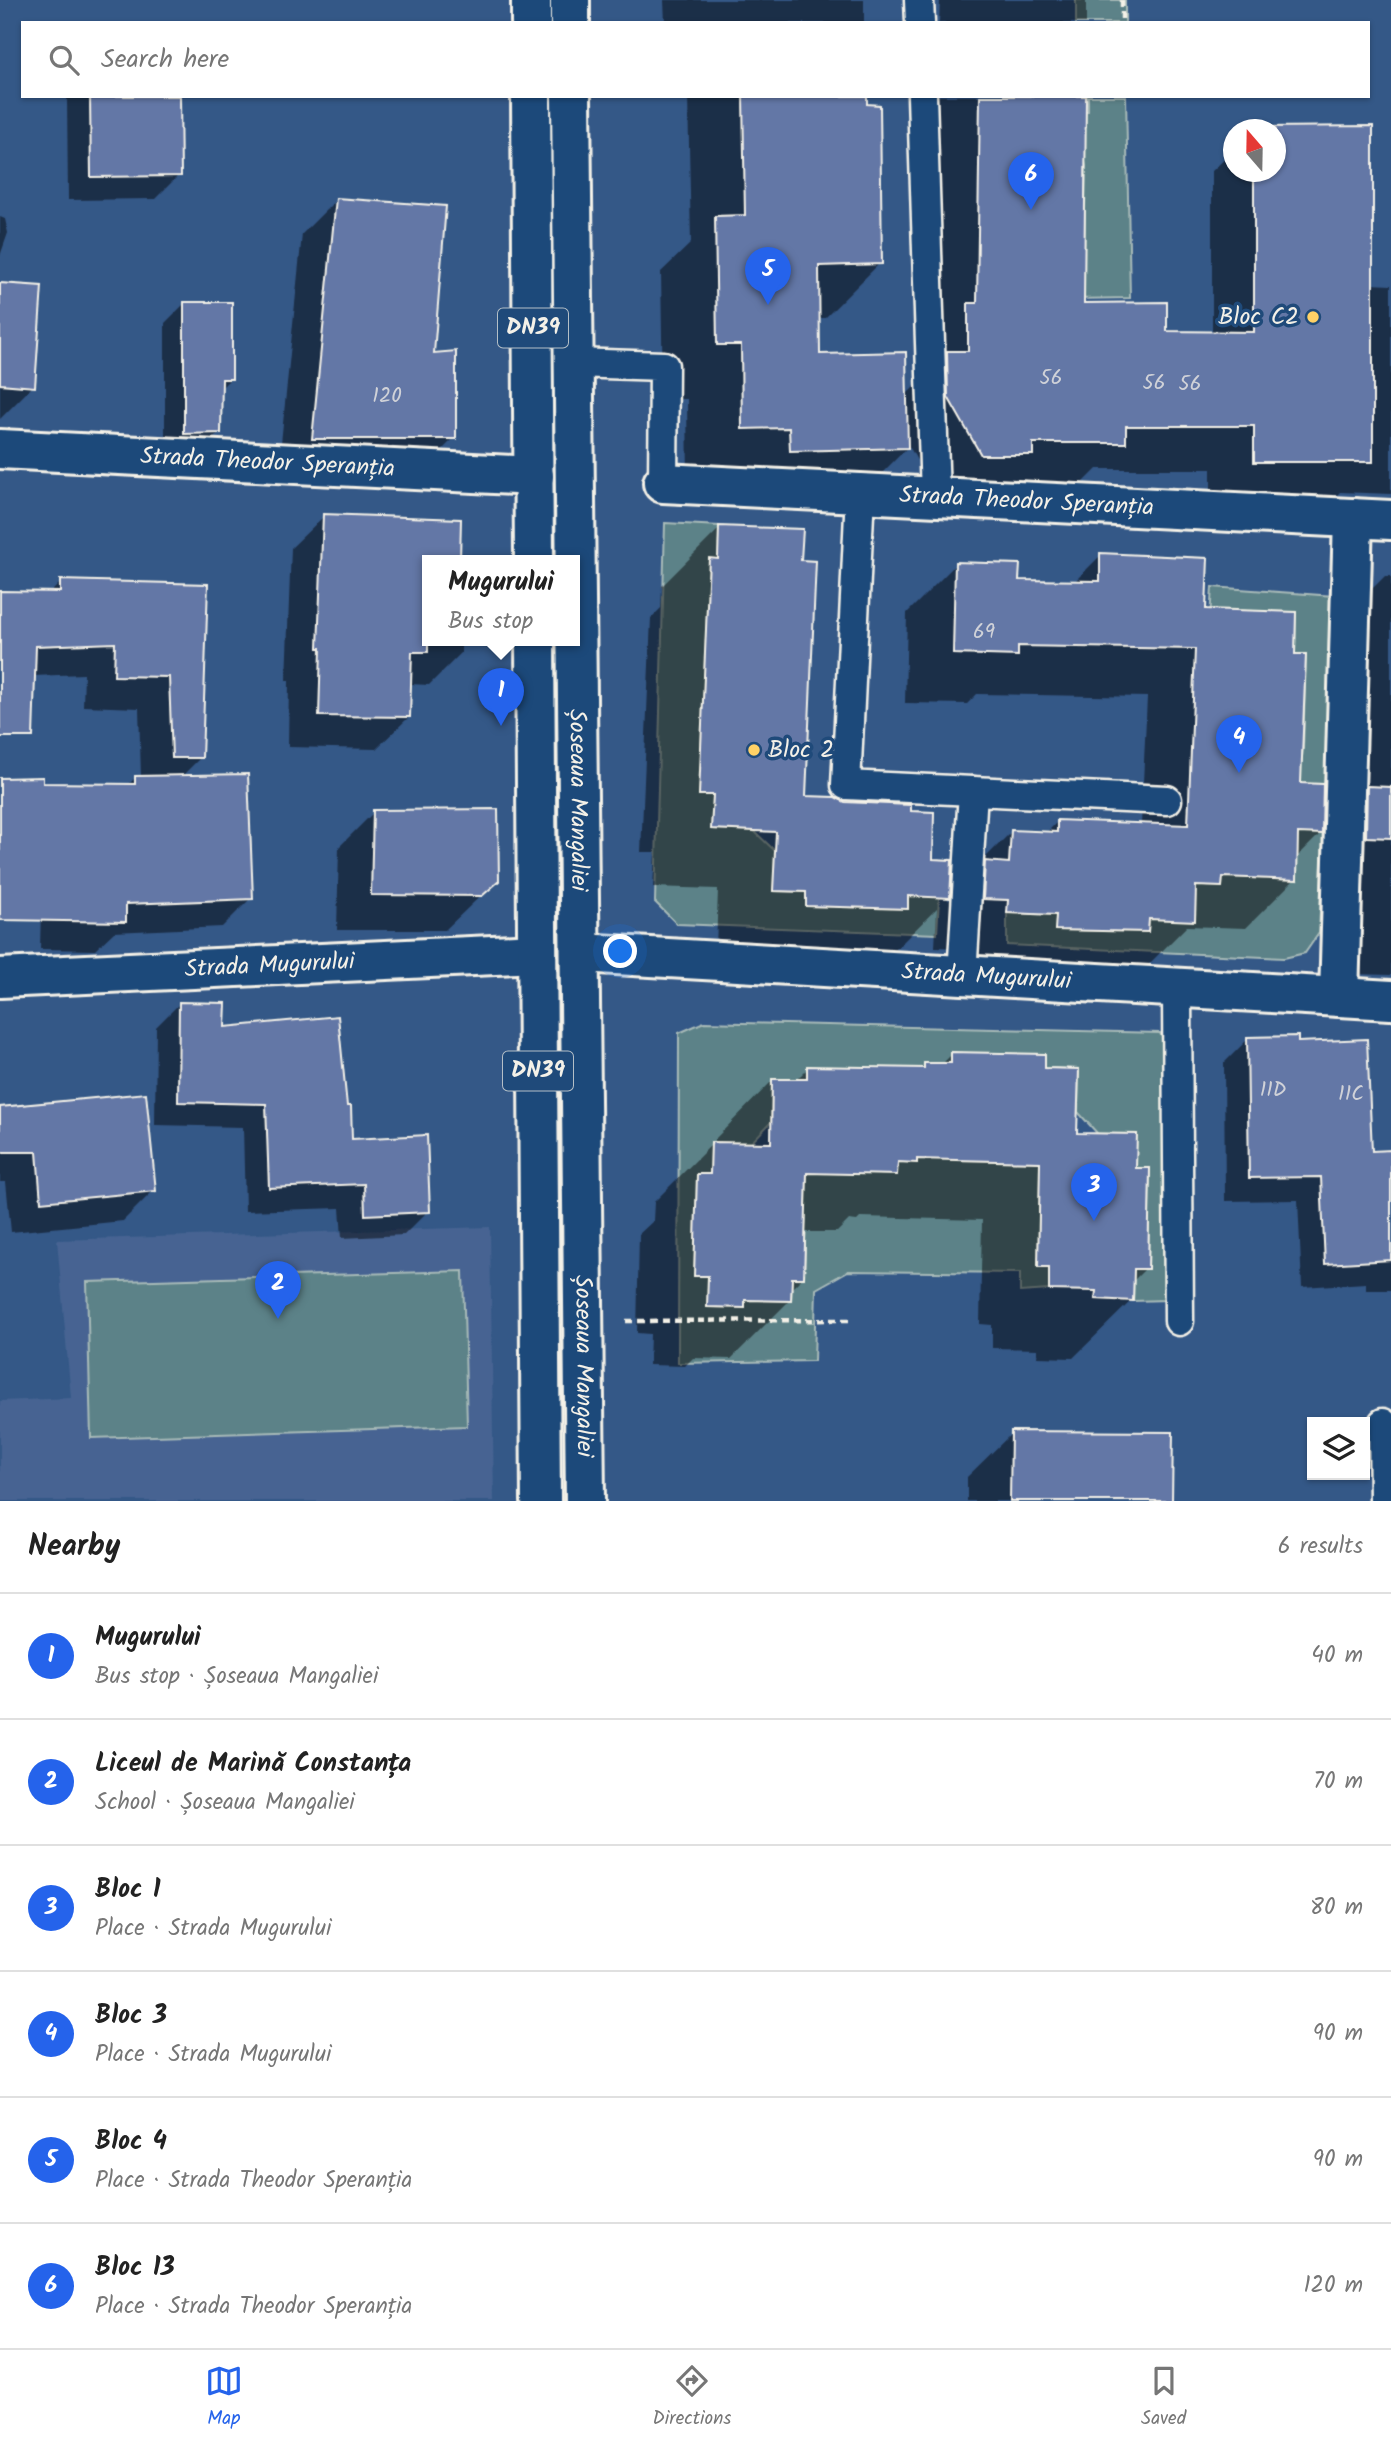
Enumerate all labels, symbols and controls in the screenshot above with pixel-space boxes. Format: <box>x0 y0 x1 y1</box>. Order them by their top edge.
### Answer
search box <box>21 21 1370 98</box>
text: Search here <box>101 39 229 81</box>
icon: search <box>45 41 83 79</box>
north arrow <box>1223 119 1286 182</box>
pin: 6 <box>1008 152 1054 210</box>
pin: 5 <box>745 247 791 305</box>
place label: Bloc C2 <box>1218 298 1299 337</box>
road number: DN39 <box>498 308 568 348</box>
marker: Bloc C2 <box>1305 309 1321 325</box>
house number: 56 <box>1040 362 1062 395</box>
house number: 56 <box>1143 367 1165 400</box>
house number: 56 <box>1179 368 1201 401</box>
house number: 120 <box>372 380 402 413</box>
street label: Strada Theodor Speranția <box>139 437 396 488</box>
street label: Strada Theodor Speranția <box>898 476 1155 527</box>
popup <box>422 555 580 646</box>
text: Mugurului <box>448 562 554 604</box>
text: Bus stop <box>448 604 533 640</box>
house number: 69 <box>973 616 995 649</box>
pin: 1 <box>478 668 524 726</box>
street label: Șoseaua Mangaliei <box>558 709 598 893</box>
pin: 4 <box>1216 715 1262 773</box>
place label: Bloc 2 <box>768 731 834 770</box>
marker: Bloc 2 <box>746 742 762 758</box>
your location <box>603 934 637 968</box>
street label: Strada Mugurului <box>184 942 357 989</box>
street label: Strada Mugurului <box>900 952 1074 1001</box>
road number: DN39 <box>503 1052 573 1090</box>
house number: 11D <box>1260 1074 1286 1107</box>
house number: 11C <box>1338 1078 1364 1111</box>
pin: 3 <box>1071 1163 1117 1221</box>
pin: 2 <box>255 1261 301 1319</box>
street label: Șoseaua Mangaliei <box>563 1275 604 1459</box>
map controls <box>1307 1417 1370 1480</box>
button: layers <box>1307 1417 1370 1480</box>
text: Nearby <box>28 1523 120 1571</box>
text: 6 results <box>1278 1529 1363 1565</box>
text: Mugurului <box>95 1617 201 1659</box>
text: 1 <box>48 1638 54 1674</box>
text: 40 m <box>1311 1638 1363 1674</box>
text: Bus stop · Șoseaua Mangaliei <box>95 1659 378 1695</box>
text: Liceul de Marină Constanța <box>95 1743 411 1785</box>
text: 2 <box>44 1764 58 1800</box>
text: 70 m <box>1313 1764 1363 1800</box>
text: School · Șoseaua Mangaliei <box>95 1785 355 1821</box>
text: Bloc 1 <box>95 1869 161 1911</box>
text: 3 <box>45 1890 57 1926</box>
text: 80 m <box>1310 1890 1363 1926</box>
text: Place · Strada Mugurului <box>95 1911 331 1947</box>
text: Bloc 3 <box>95 1995 167 2037</box>
text: 4 <box>45 2016 57 2052</box>
text: 90 m <box>1313 2016 1363 2052</box>
text: Place · Strada Mugurului <box>95 2037 331 2073</box>
text: Bloc 4 <box>95 2121 167 2163</box>
text: 5 <box>45 2142 57 2178</box>
text: 90 m <box>1313 2142 1363 2178</box>
text: Place · Strada Theodor Speranția <box>95 2163 412 2199</box>
text: Bloc 13 <box>95 2247 175 2289</box>
text: 6 <box>45 2268 57 2304</box>
text: 120 m <box>1303 2268 1363 2304</box>
text: Place · Strada Theodor Speranția <box>95 2289 412 2325</box>
tab: Map <box>205 2362 243 2434</box>
tab: Directions <box>653 2362 731 2434</box>
tab: Saved <box>1141 2362 1186 2434</box>

